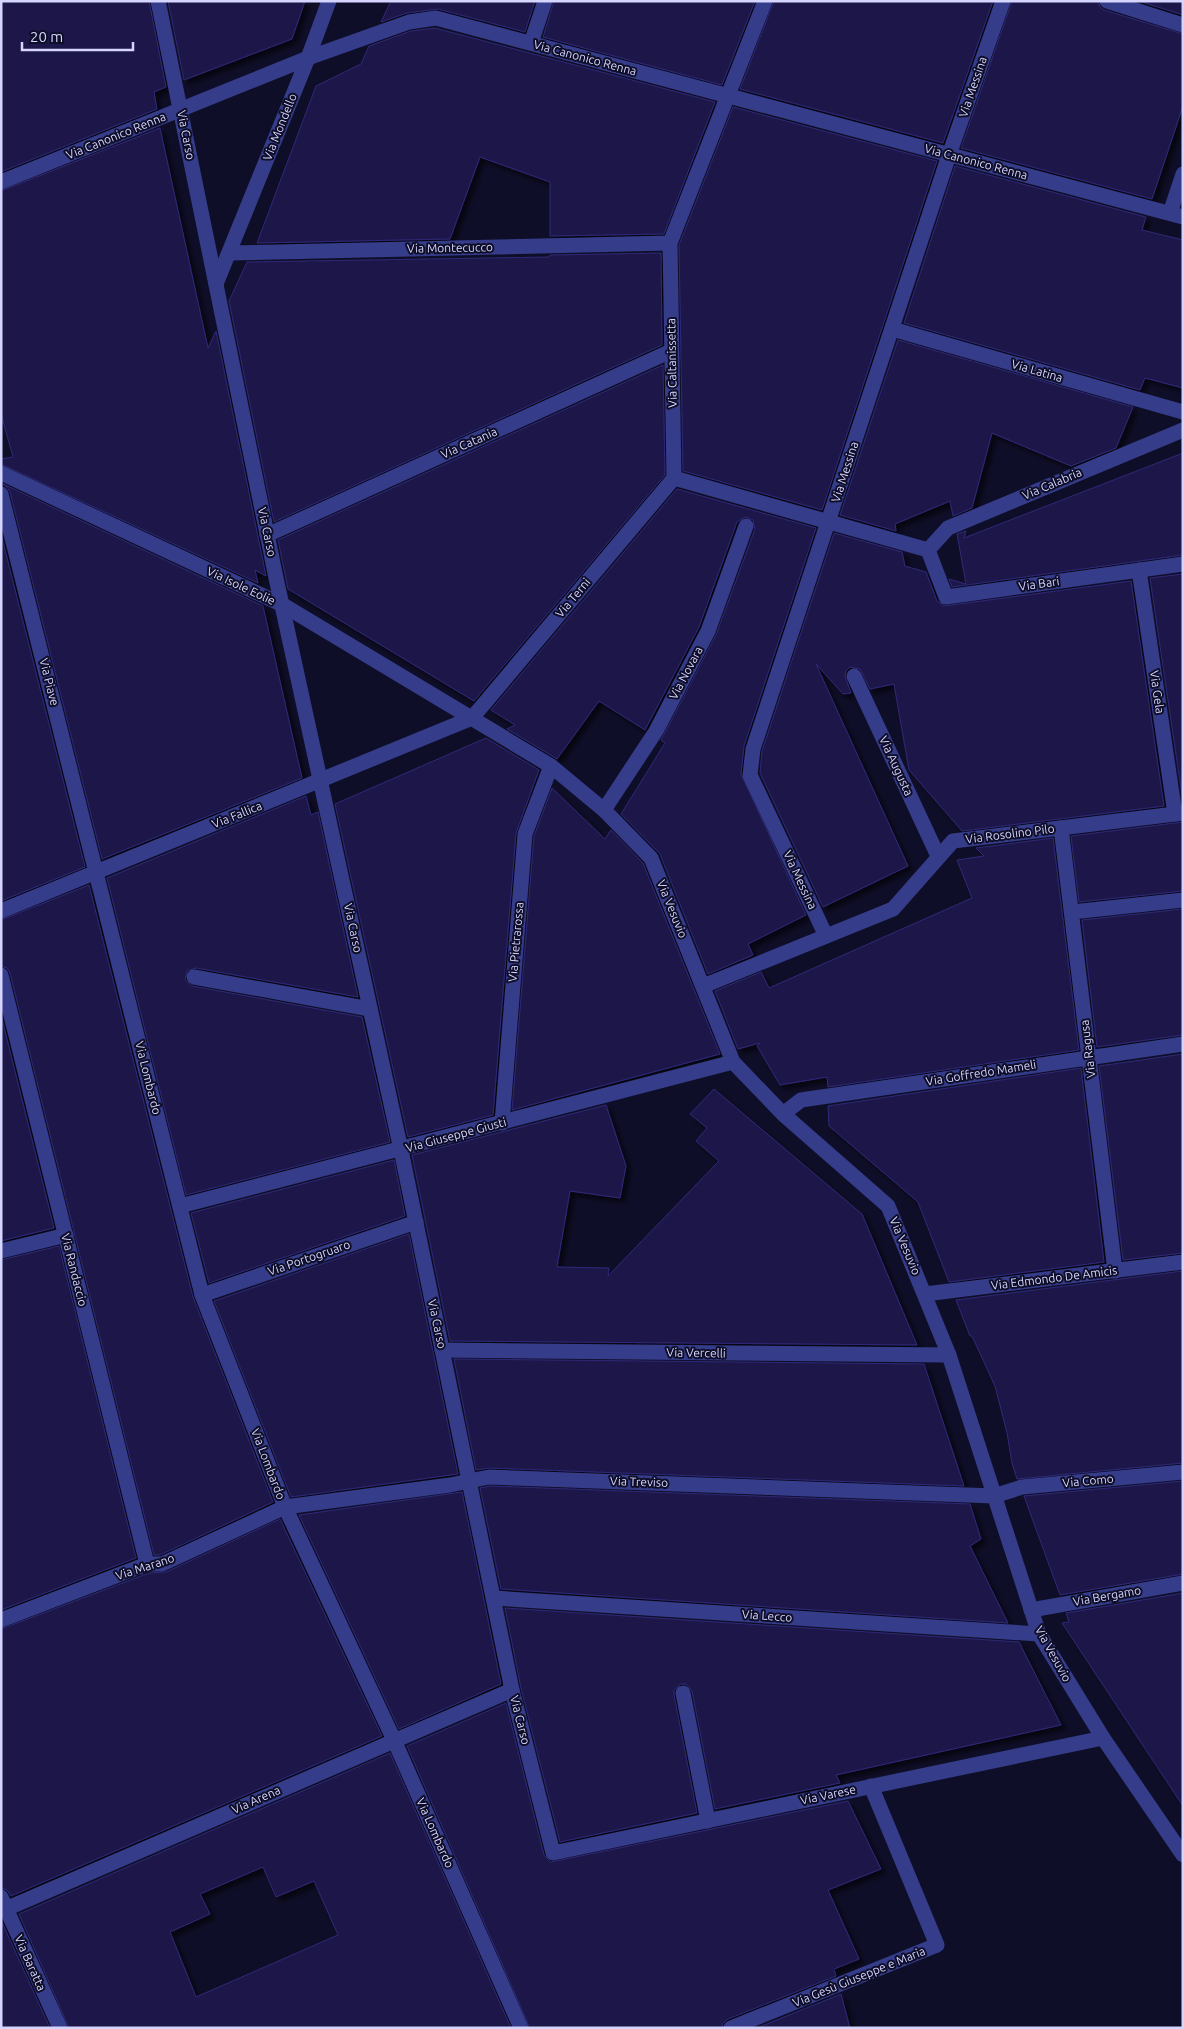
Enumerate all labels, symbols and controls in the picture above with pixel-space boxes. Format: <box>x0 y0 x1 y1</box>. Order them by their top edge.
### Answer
scale bar <box>22 20 134 52</box>
text: 20 m <box>30 28 63 45</box>
street label: Via Canonico Renna <box>532 37 638 78</box>
street label: Via Messina <box>956 55 989 119</box>
street label: Via Mondello <box>260 91 299 162</box>
street label: Via Carso <box>175 109 198 161</box>
street label: Via Canonico Renna <box>64 110 168 161</box>
street label: Via Canonico Renna <box>923 141 1029 182</box>
street label: Via Montecucco <box>407 240 493 255</box>
street label: Via Caltanissetta <box>664 318 679 408</box>
street label: Via Latina <box>1010 357 1064 384</box>
street label: Via Catania <box>439 424 499 461</box>
street label: Via Messina <box>829 440 860 504</box>
street label: Via Calabria <box>1020 465 1084 502</box>
street label: Via Carso <box>256 506 279 558</box>
street label: Via Isole Eolie <box>205 564 277 607</box>
street label: Via Bari <box>1018 574 1060 593</box>
street label: Via Terni <box>553 575 593 620</box>
street label: Via Novara <box>666 644 705 701</box>
street label: Via Piave <box>37 657 62 707</box>
street label: Via Gela <box>1148 669 1167 715</box>
street label: Via Augusta <box>877 734 916 798</box>
street label: Via Fallica <box>210 799 264 830</box>
street label: Via Rosolino Pilo <box>965 822 1055 845</box>
street label: Via Messina <box>781 848 820 911</box>
street label: Via Vesuvio <box>655 878 690 940</box>
street label: Via Pietrarossa <box>506 901 525 982</box>
street label: Via Carso <box>342 902 365 954</box>
street label: Via Ragusa <box>1077 1019 1098 1079</box>
street label: Via Lombardo <box>133 1040 164 1116</box>
street label: Via Goffredo Mameli <box>925 1057 1037 1088</box>
street label: Via Giuseppe Giusti <box>404 1115 508 1154</box>
street label: Via Vesuvio <box>887 1215 923 1277</box>
street label: Via Randaccio <box>59 1232 90 1308</box>
street label: Via Portogruaro <box>266 1237 352 1278</box>
street label: Via Edmondo De Amicis <box>990 1263 1118 1292</box>
street label: Via Carso <box>426 1298 449 1350</box>
street label: Via Vercelli <box>666 1345 726 1360</box>
street label: Via Lombardo <box>249 1426 288 1501</box>
street label: Via Como <box>1062 1472 1114 1489</box>
street label: Via Treviso <box>610 1474 668 1489</box>
street label: Via Marano <box>114 1551 176 1582</box>
street label: Via Bergamo <box>1072 1583 1142 1608</box>
street label: Via Lecco <box>741 1607 793 1624</box>
street label: Via Vesuvio <box>1033 1624 1074 1684</box>
street label: Via Carso <box>508 1694 533 1746</box>
street label: Via Varese <box>799 1782 857 1807</box>
street label: Via Arena <box>229 1783 282 1816</box>
street label: Via Lombardo <box>414 1796 457 1870</box>
street label: Via Baratta <box>12 1933 49 1993</box>
street label: Via Gesù Giuseppe e Maria <box>791 1944 927 2009</box>

